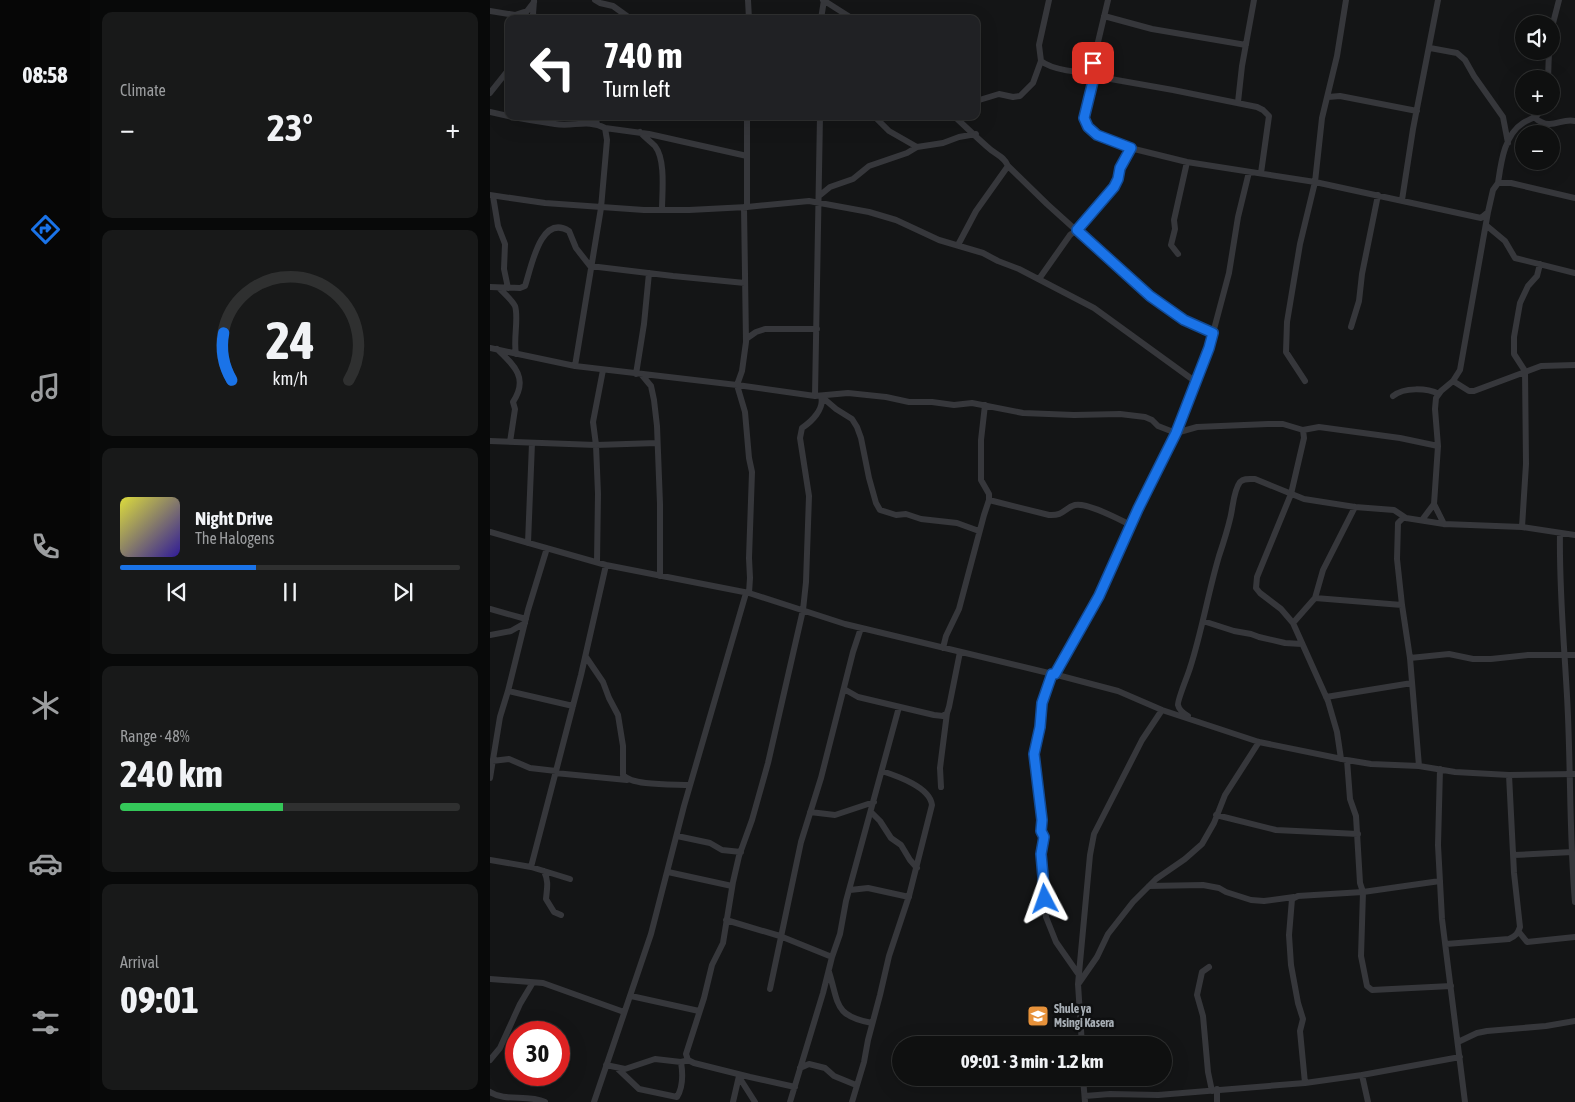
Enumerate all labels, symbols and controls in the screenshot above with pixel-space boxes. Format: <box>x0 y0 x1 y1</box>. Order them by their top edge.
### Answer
map controls <box>1515 15 1560 170</box>
button: sound <box>1515 15 1560 60</box>
icon: left <box>520 35 585 100</box>
text: 740 m <box>603 35 682 75</box>
pin <box>1072 42 1114 84</box>
icon: arrive <box>1079 49 1107 77</box>
text: 08:58 <box>22 62 68 88</box>
button: + <box>1515 70 1560 115</box>
text: Turn left <box>603 76 670 102</box>
text: Climate <box>120 81 166 99</box>
text: 23° <box>267 106 313 149</box>
text: − <box>120 112 135 144</box>
text: + <box>445 112 460 144</box>
button: − <box>1515 125 1560 170</box>
icon: directions <box>28 212 63 247</box>
text: 24 <box>266 310 314 370</box>
text: km/h <box>272 368 308 389</box>
icon: music <box>28 370 63 405</box>
text: Night Drive <box>195 507 273 529</box>
icon: phone <box>28 529 63 564</box>
text: The Halogens <box>195 529 275 547</box>
icon: previous <box>163 578 191 606</box>
icon: pause <box>276 578 304 606</box>
icon: next <box>389 578 417 606</box>
icon: climate <box>28 688 63 723</box>
text: Range · 48% <box>120 727 190 745</box>
text: 240 km <box>120 752 223 795</box>
icon: car <box>28 846 63 881</box>
position arrow <box>1018 872 1070 924</box>
text: Arrival <box>120 953 159 971</box>
text: 09:01 <box>120 978 199 1021</box>
place label: Shule ya Msingi Kasera <box>1054 1002 1115 1030</box>
school or university icon: Shule ya Msingi Kasera <box>1026 1004 1050 1028</box>
icon: filters <box>28 1005 63 1040</box>
speed limit sign: 30 <box>505 1021 570 1086</box>
text: 09:01 · 3 min · 1.2 km <box>961 1050 1103 1072</box>

